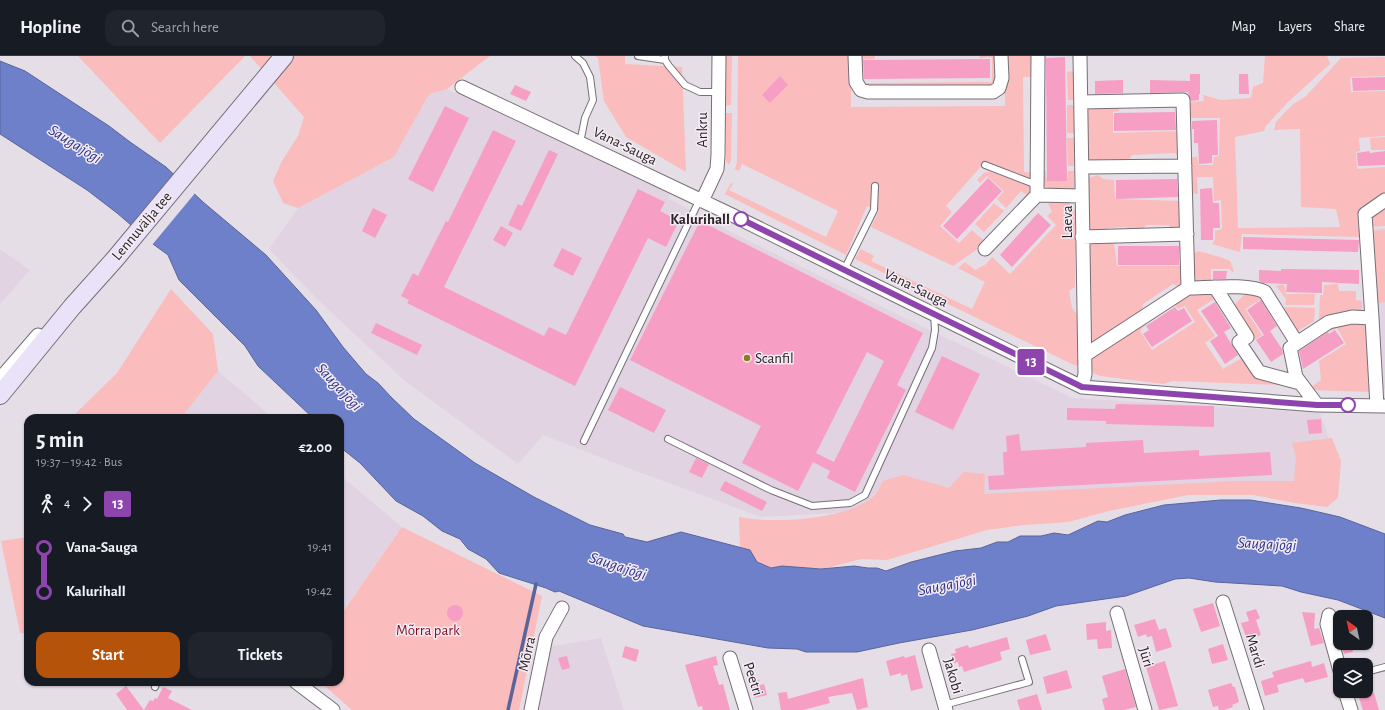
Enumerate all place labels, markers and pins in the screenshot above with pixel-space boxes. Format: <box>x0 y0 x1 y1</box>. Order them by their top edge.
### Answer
marker: Kalurihall <box>733 211 749 227</box>
place label: Kalurihall <box>670 212 730 227</box>
place label: Scanfil <box>755 351 794 366</box>
marker: Scanfil <box>742 353 752 363</box>
unlabelled marker <box>1340 397 1356 413</box>

